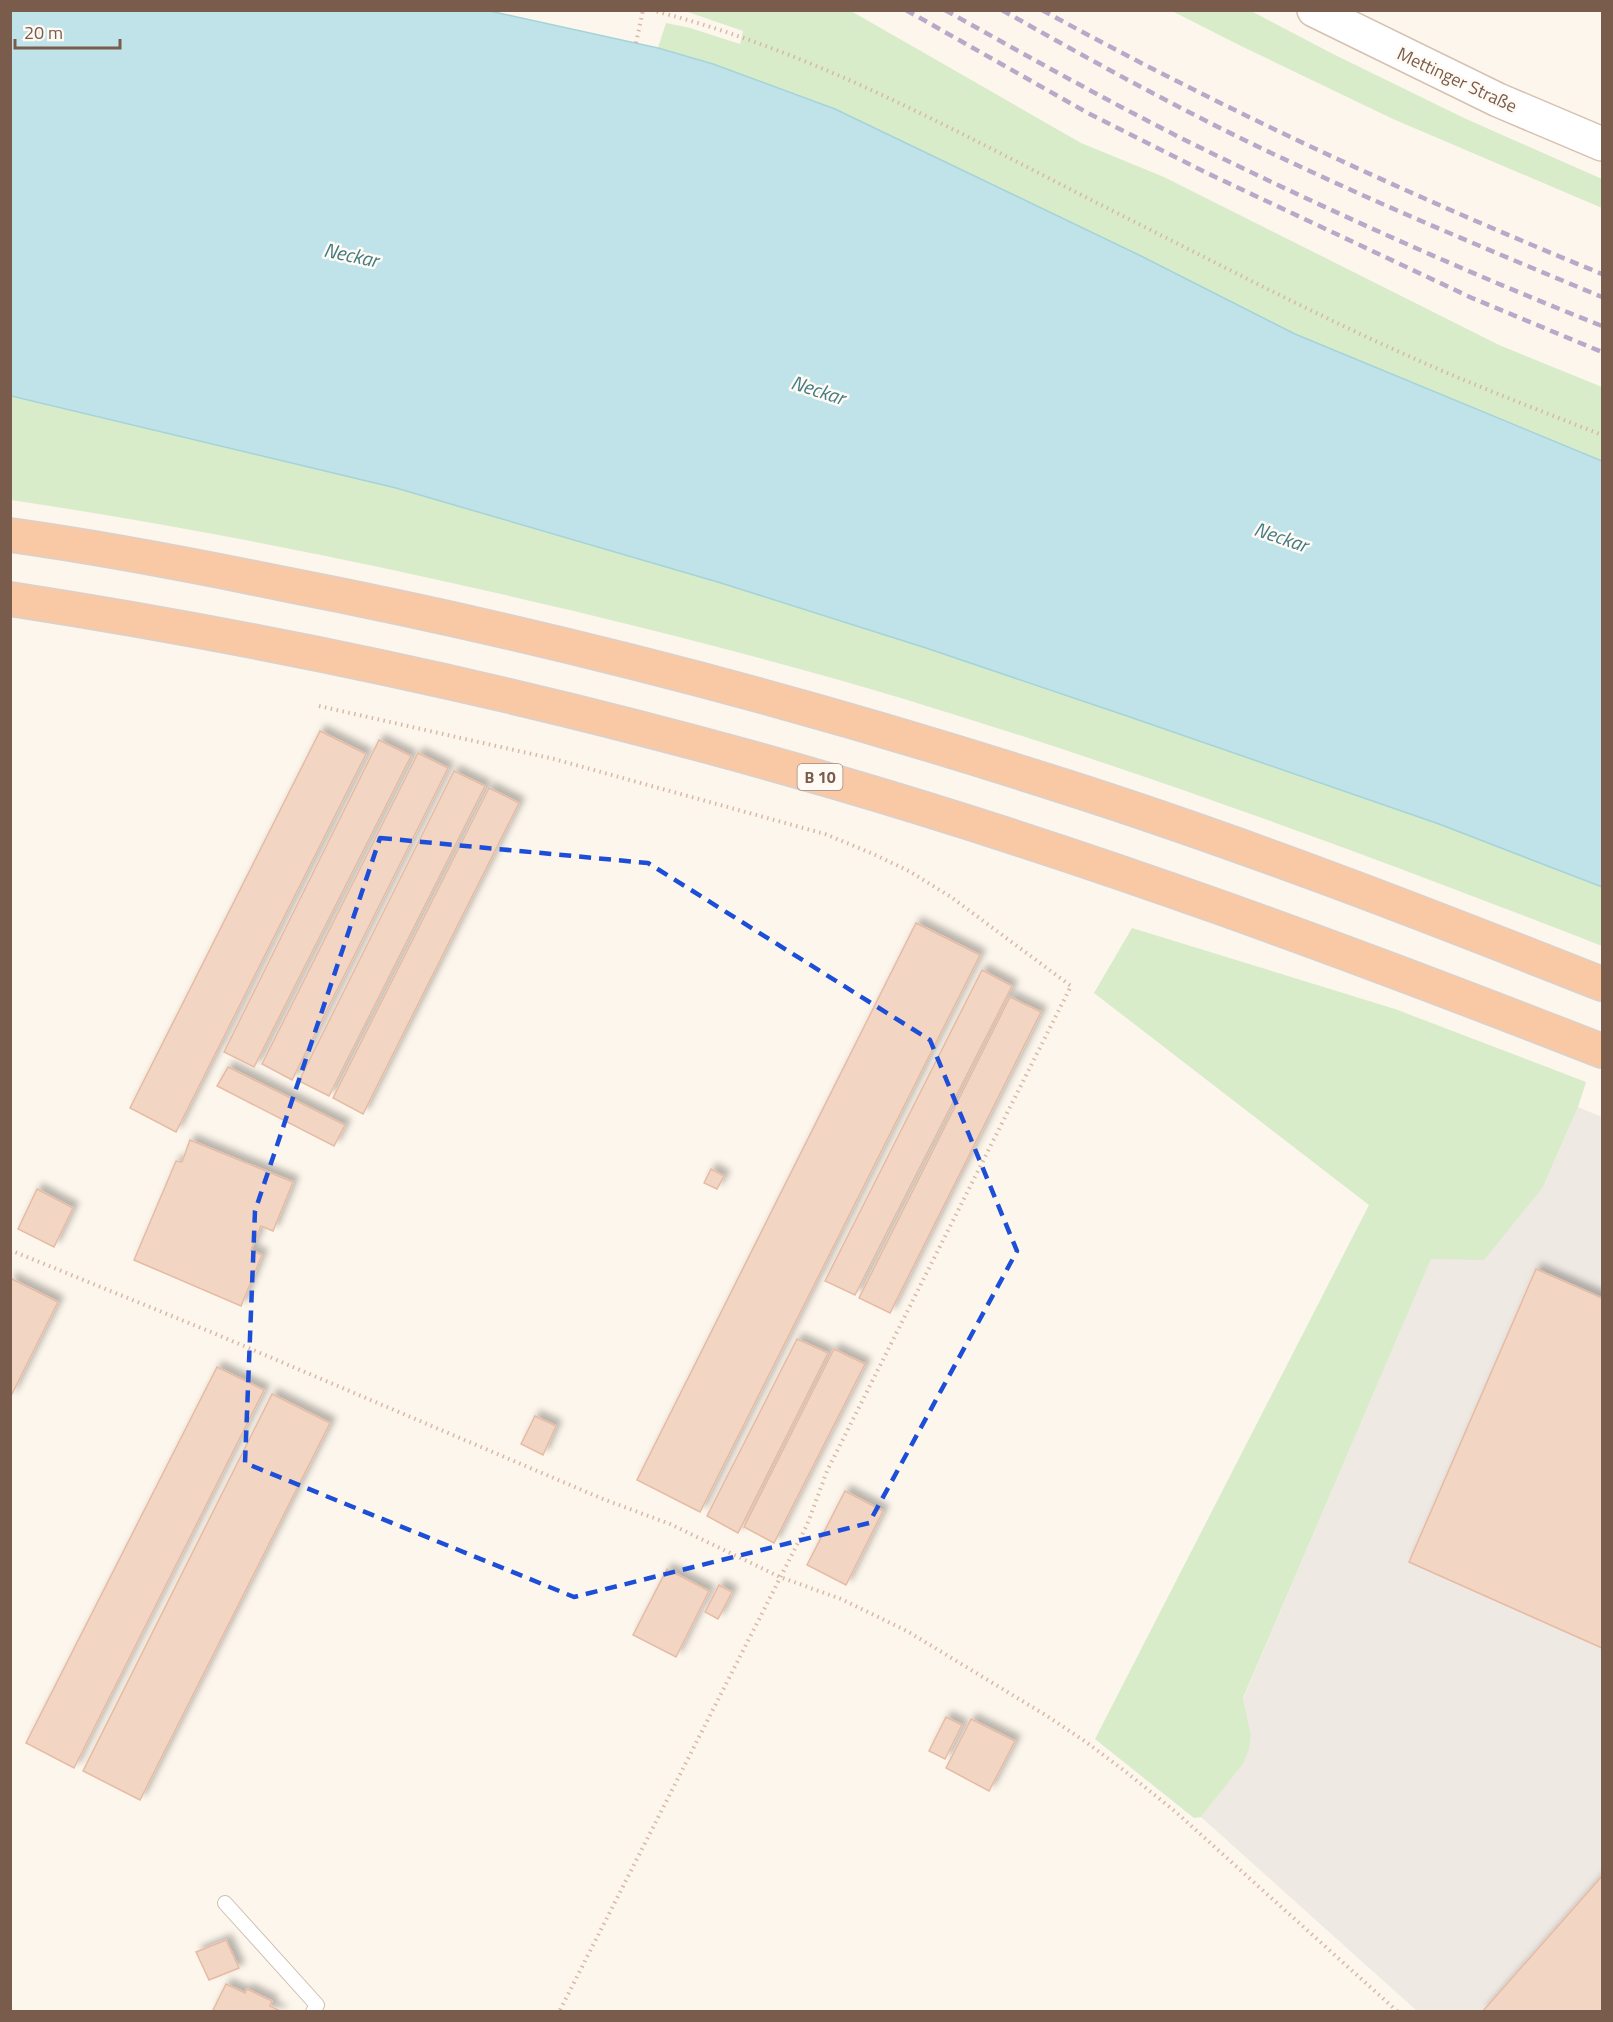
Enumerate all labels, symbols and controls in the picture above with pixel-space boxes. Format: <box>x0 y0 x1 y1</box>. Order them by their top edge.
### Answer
scale bar <box>15 12 120 50</box>
text: 20 m <box>24 19 63 46</box>
street label: Mettinger Straße <box>1393 40 1522 119</box>
water label: Neckar <box>321 234 384 276</box>
water label: Neckar <box>787 366 852 414</box>
water label: Neckar <box>1250 513 1315 561</box>
road number: B 10 <box>798 764 842 790</box>

